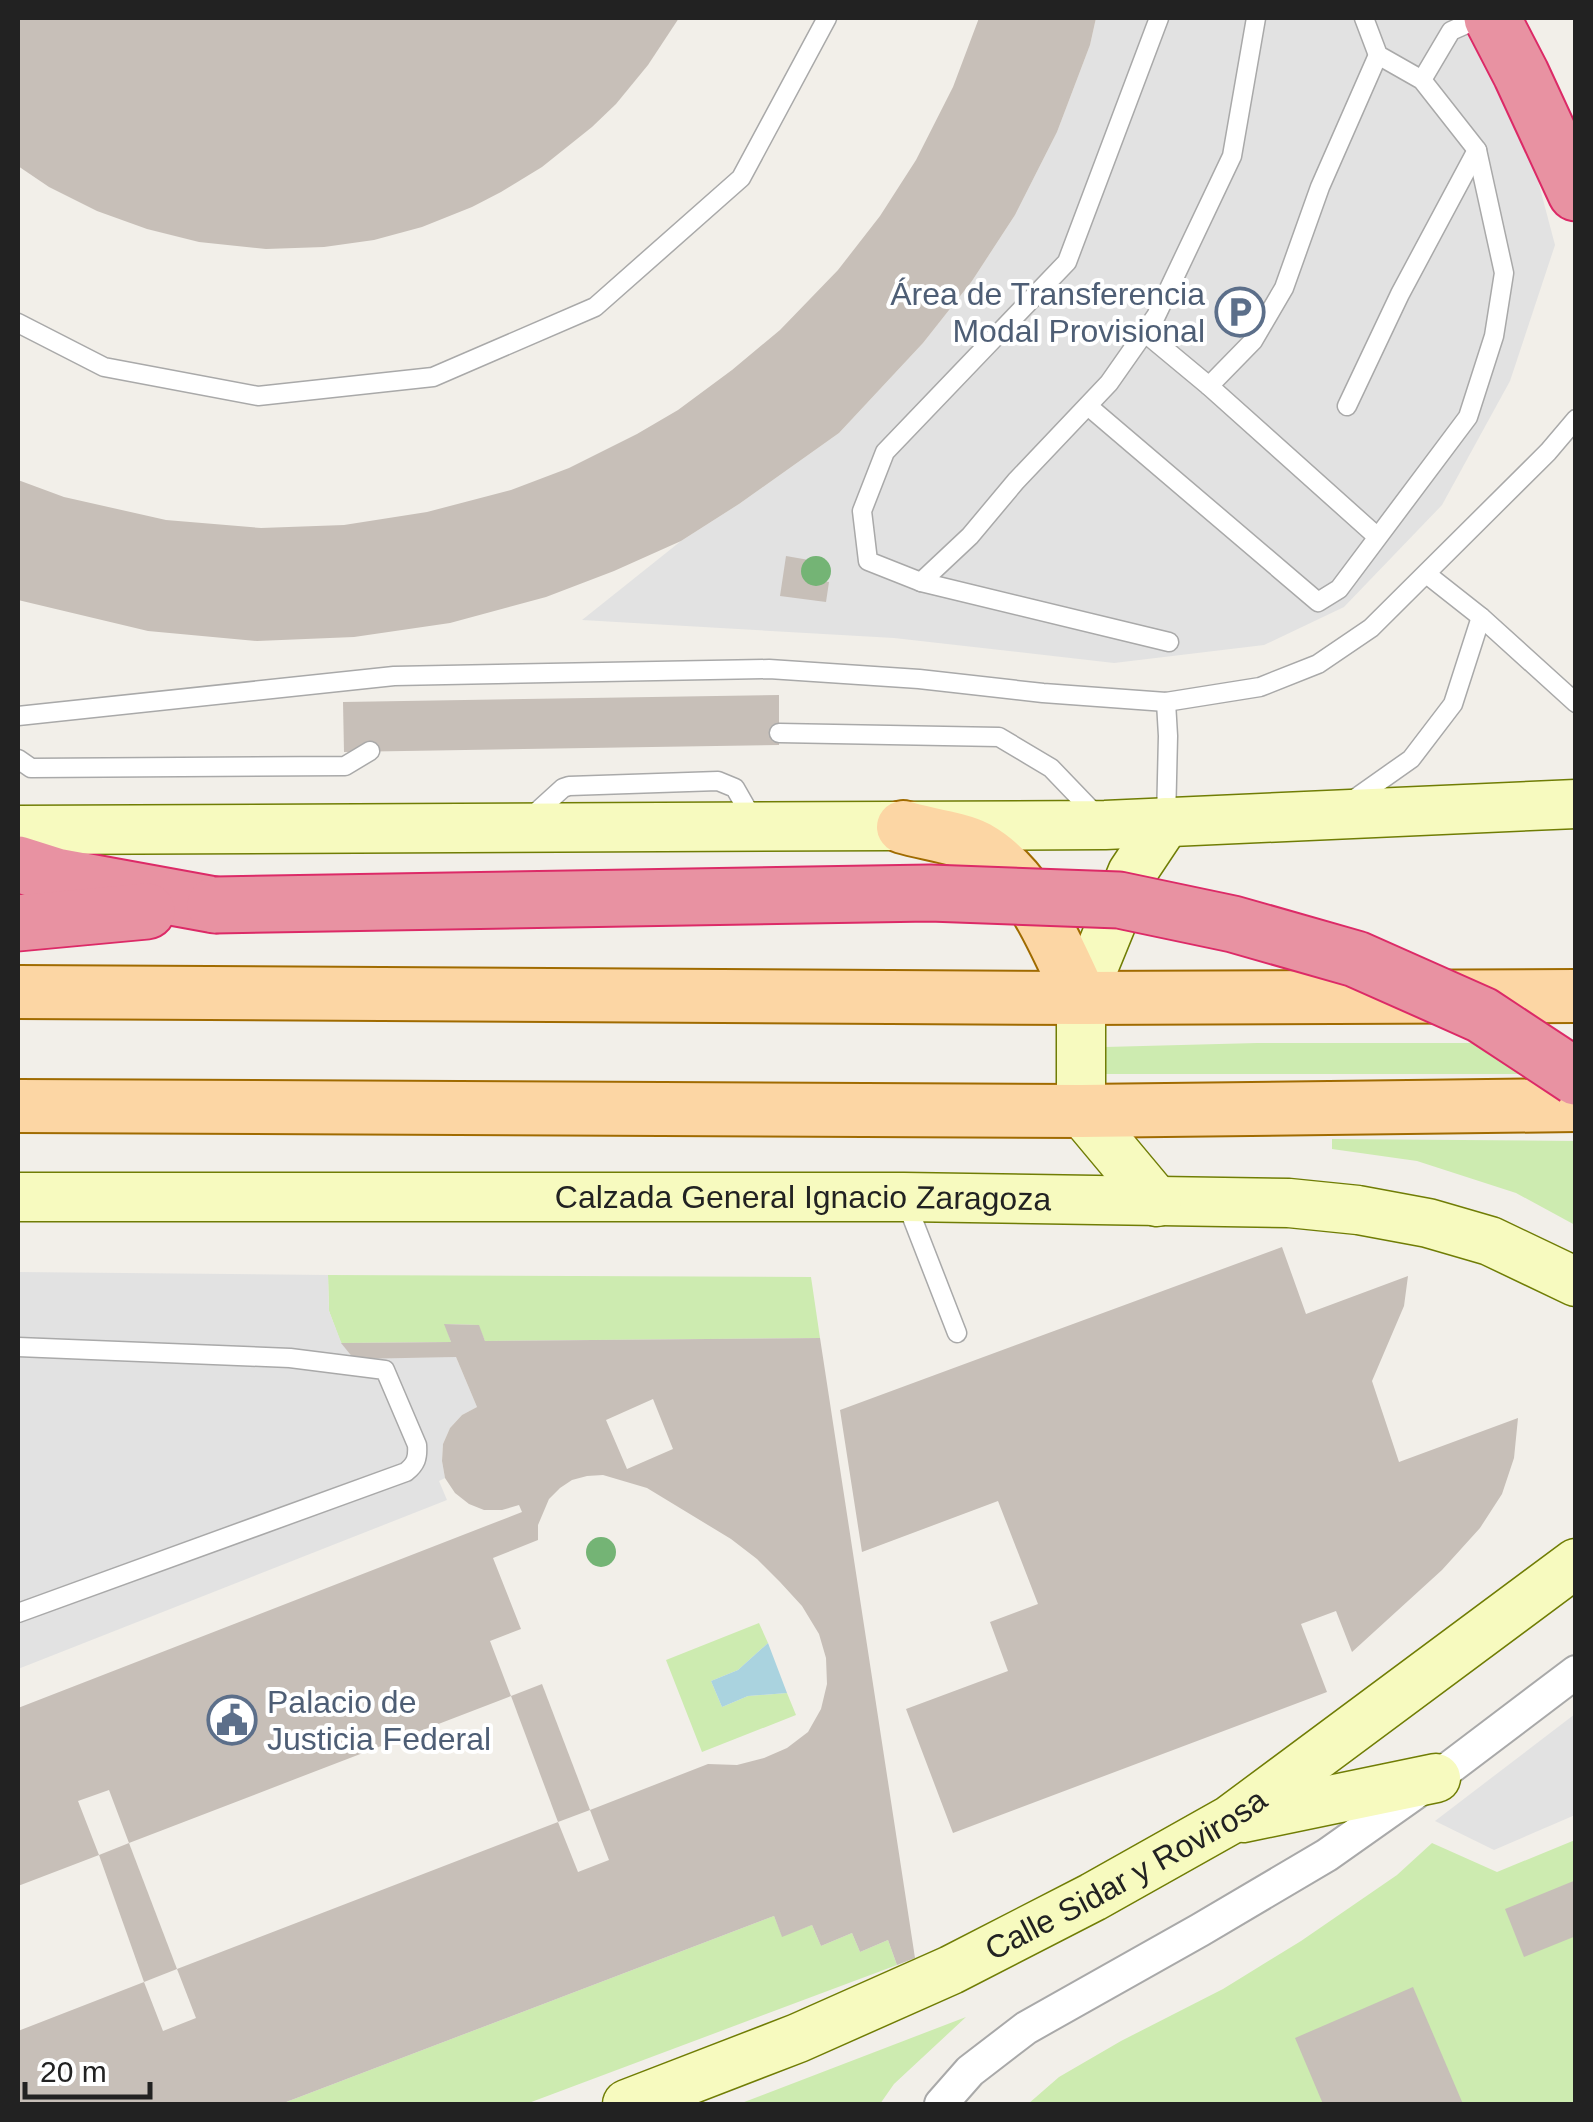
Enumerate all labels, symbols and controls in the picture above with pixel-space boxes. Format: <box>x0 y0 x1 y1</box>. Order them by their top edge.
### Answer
place label: Área de Transferencia Modal Provisional <box>890 276 1205 349</box>
parking icon: Área de Transferencia Modal Provisional <box>1214 286 1266 338</box>
street label: Calzada General Ignacio Zaragoza <box>555 1179 1052 1217</box>
place label: Palacio de Justicia Federal <box>267 1684 491 1757</box>
public building icon: Palacio de Justicia Federal <box>206 1694 258 1746</box>
street label: Calle Sidar y Rovirosa <box>979 1781 1274 1967</box>
scale bar <box>25 2037 150 2099</box>
text: 20 m <box>40 2055 107 2088</box>

